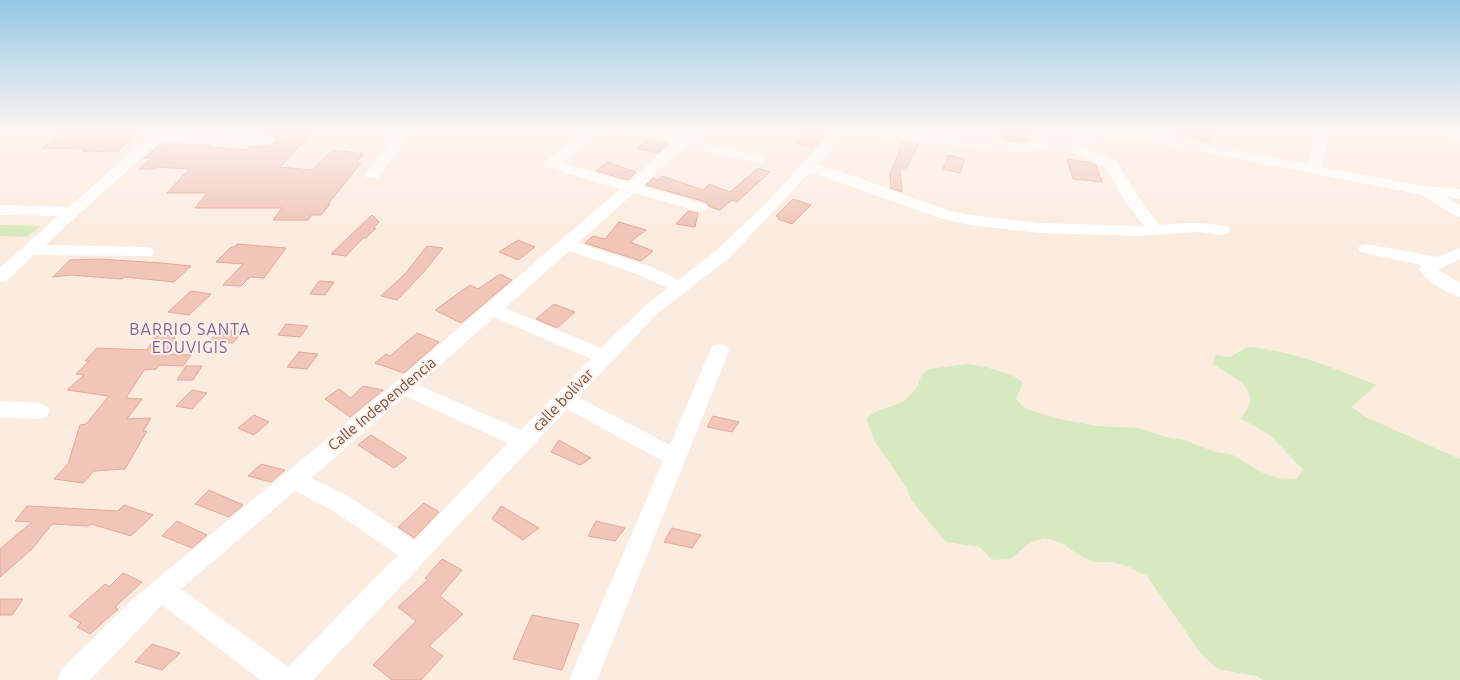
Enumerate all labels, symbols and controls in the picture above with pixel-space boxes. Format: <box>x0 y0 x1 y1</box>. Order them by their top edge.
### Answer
district label: BARRIO SANTA EDUVIGIS <box>129 320 251 356</box>
street label: Calle Independencia <box>324 354 439 454</box>
street label: calle bolívar <box>529 365 597 434</box>

